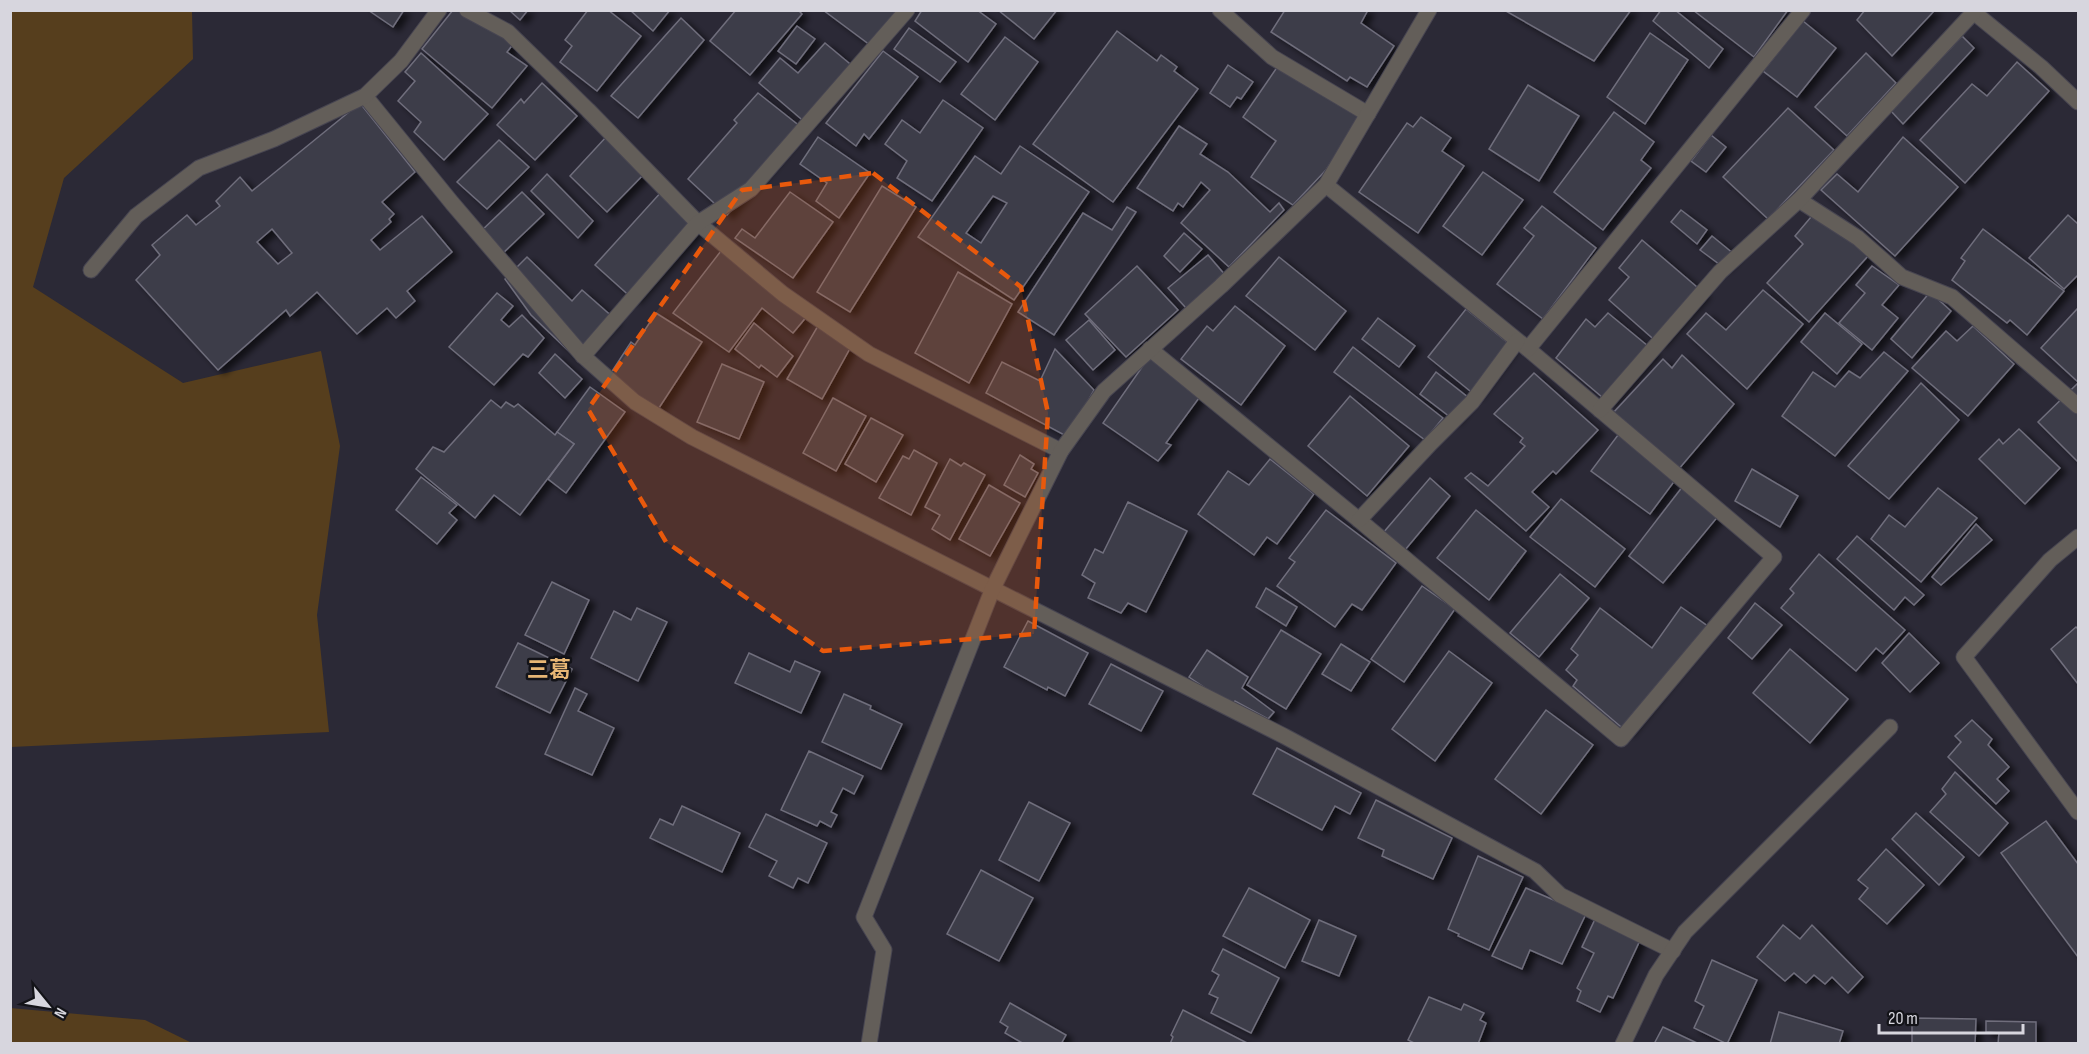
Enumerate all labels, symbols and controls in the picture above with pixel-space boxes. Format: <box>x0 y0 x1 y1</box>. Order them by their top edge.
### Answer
district label: 三葛 <box>527 657 571 684</box>
north arrow <box>18 976 78 1036</box>
scale bar <box>1879 997 2023 1035</box>
text: N <box>49 1004 70 1021</box>
text: 20 m <box>1888 1008 1918 1029</box>

